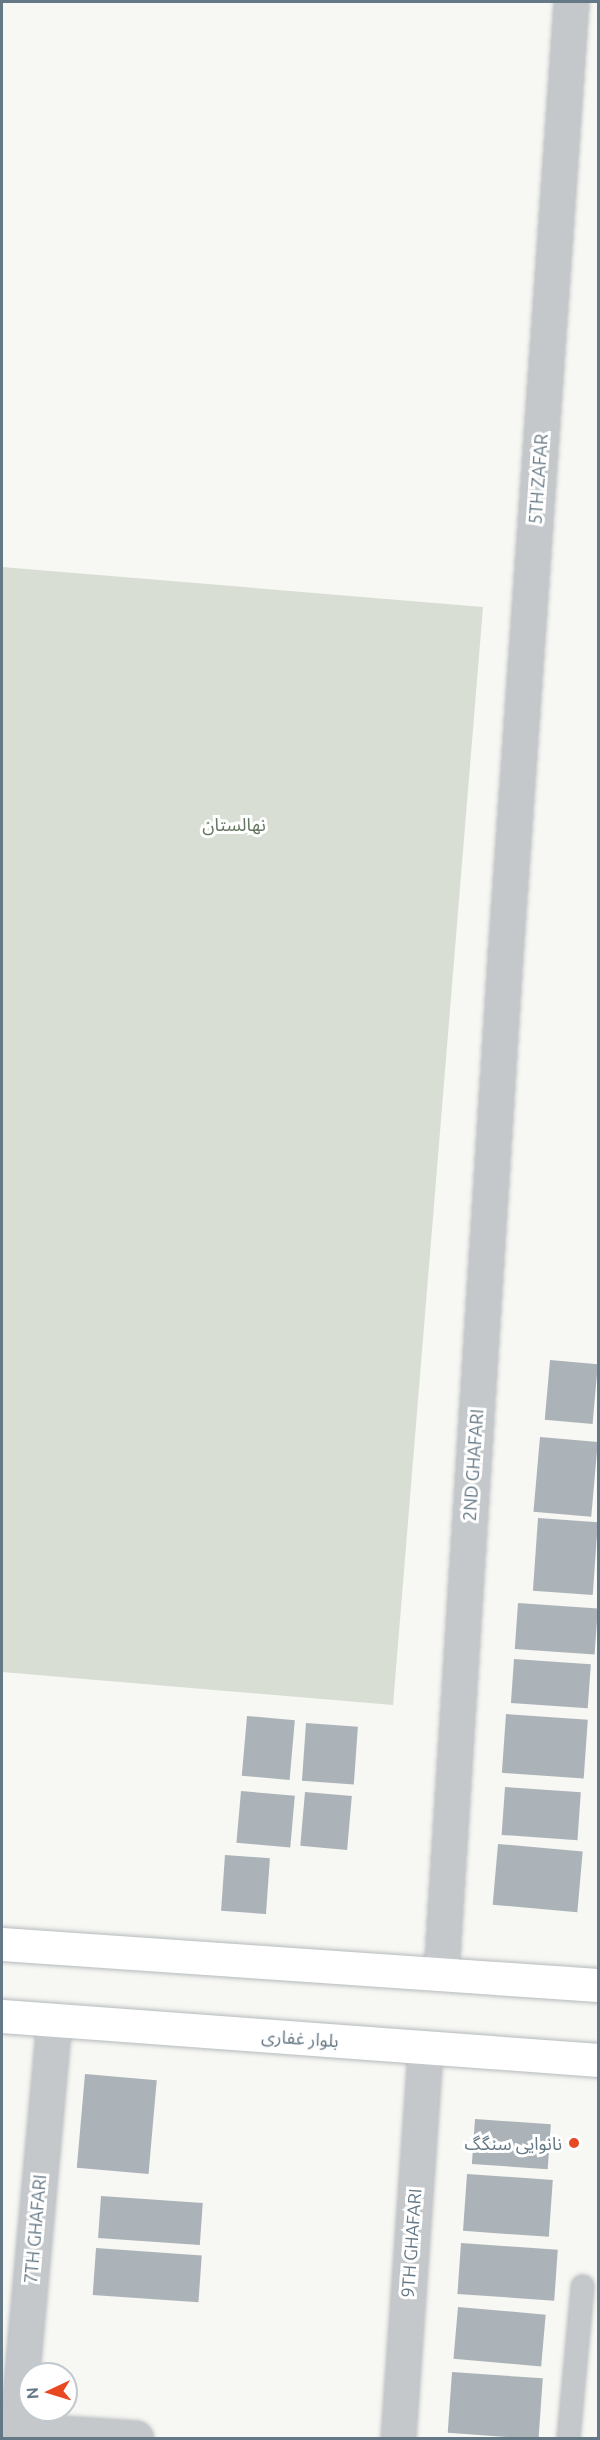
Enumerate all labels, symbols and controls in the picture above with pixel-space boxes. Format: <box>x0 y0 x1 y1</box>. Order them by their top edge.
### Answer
street label: 5TH ZAFAR <box>524 433 552 525</box>
park label: نهالستان <box>202 813 266 835</box>
street label: 2ND GHAFARI <box>458 1408 488 1522</box>
street label: بلوار غفاری <box>261 2025 339 2051</box>
place label: نانوایی سنگگ <box>465 2132 562 2154</box>
marker: نانوایی سنگگ <box>567 2136 581 2150</box>
street label: 7TH GHAFARI <box>19 2174 51 2284</box>
street label: 9TH GHAFARI <box>396 2188 426 2298</box>
north arrow <box>18 2362 78 2422</box>
text: N <box>23 2387 41 2400</box>

